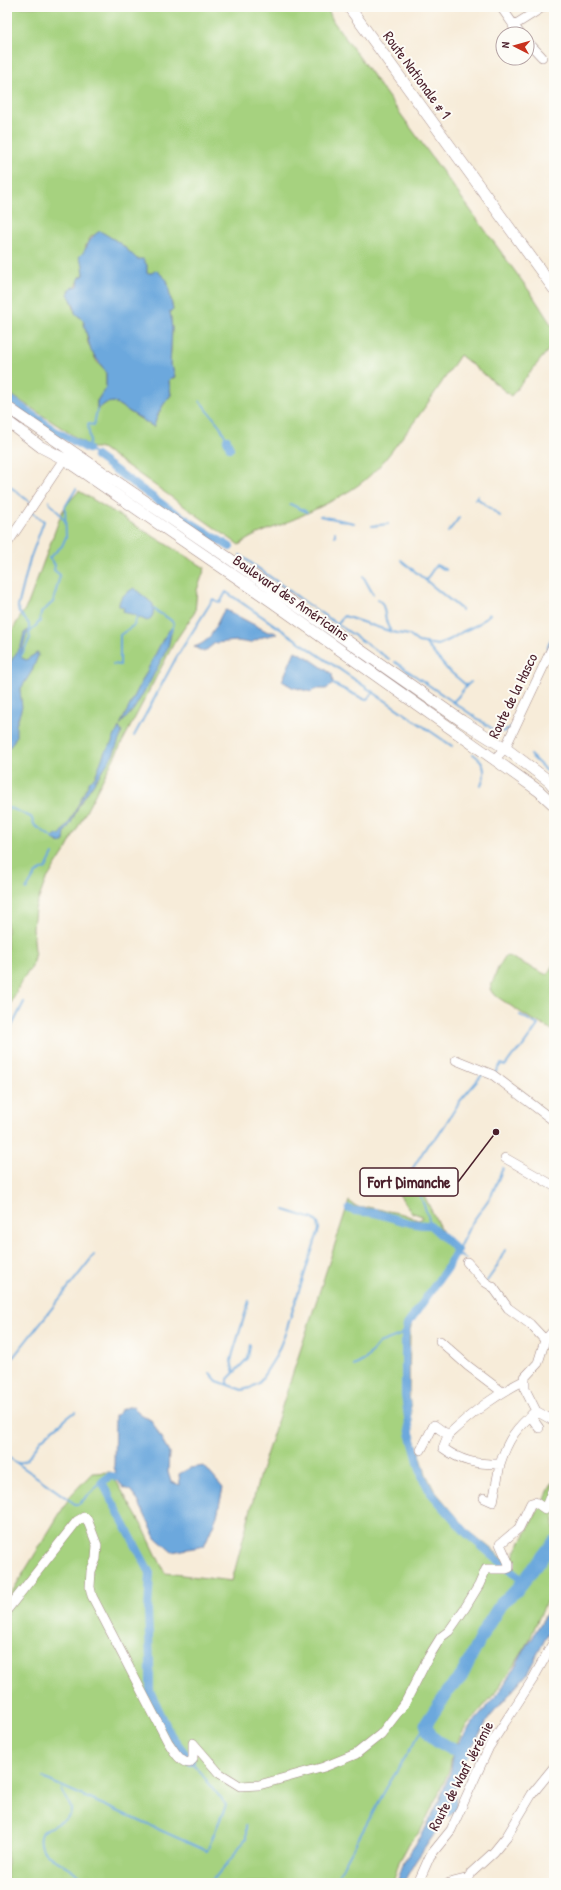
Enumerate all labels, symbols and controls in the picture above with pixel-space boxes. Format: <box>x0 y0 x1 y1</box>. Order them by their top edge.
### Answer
north arrow <box>495 26 535 66</box>
street label: Route Nationale # 1 <box>378 27 456 123</box>
text: N <box>498 41 512 49</box>
street label: Boulevard des Américains <box>229 549 354 646</box>
street label: Route de la Hasco <box>483 650 542 742</box>
callout: Fort Dimanche <box>360 1168 458 1196</box>
text: Fort Dimanche <box>367 1171 451 1193</box>
street label: Route de Waaf Jérémie <box>423 1717 498 1834</box>

